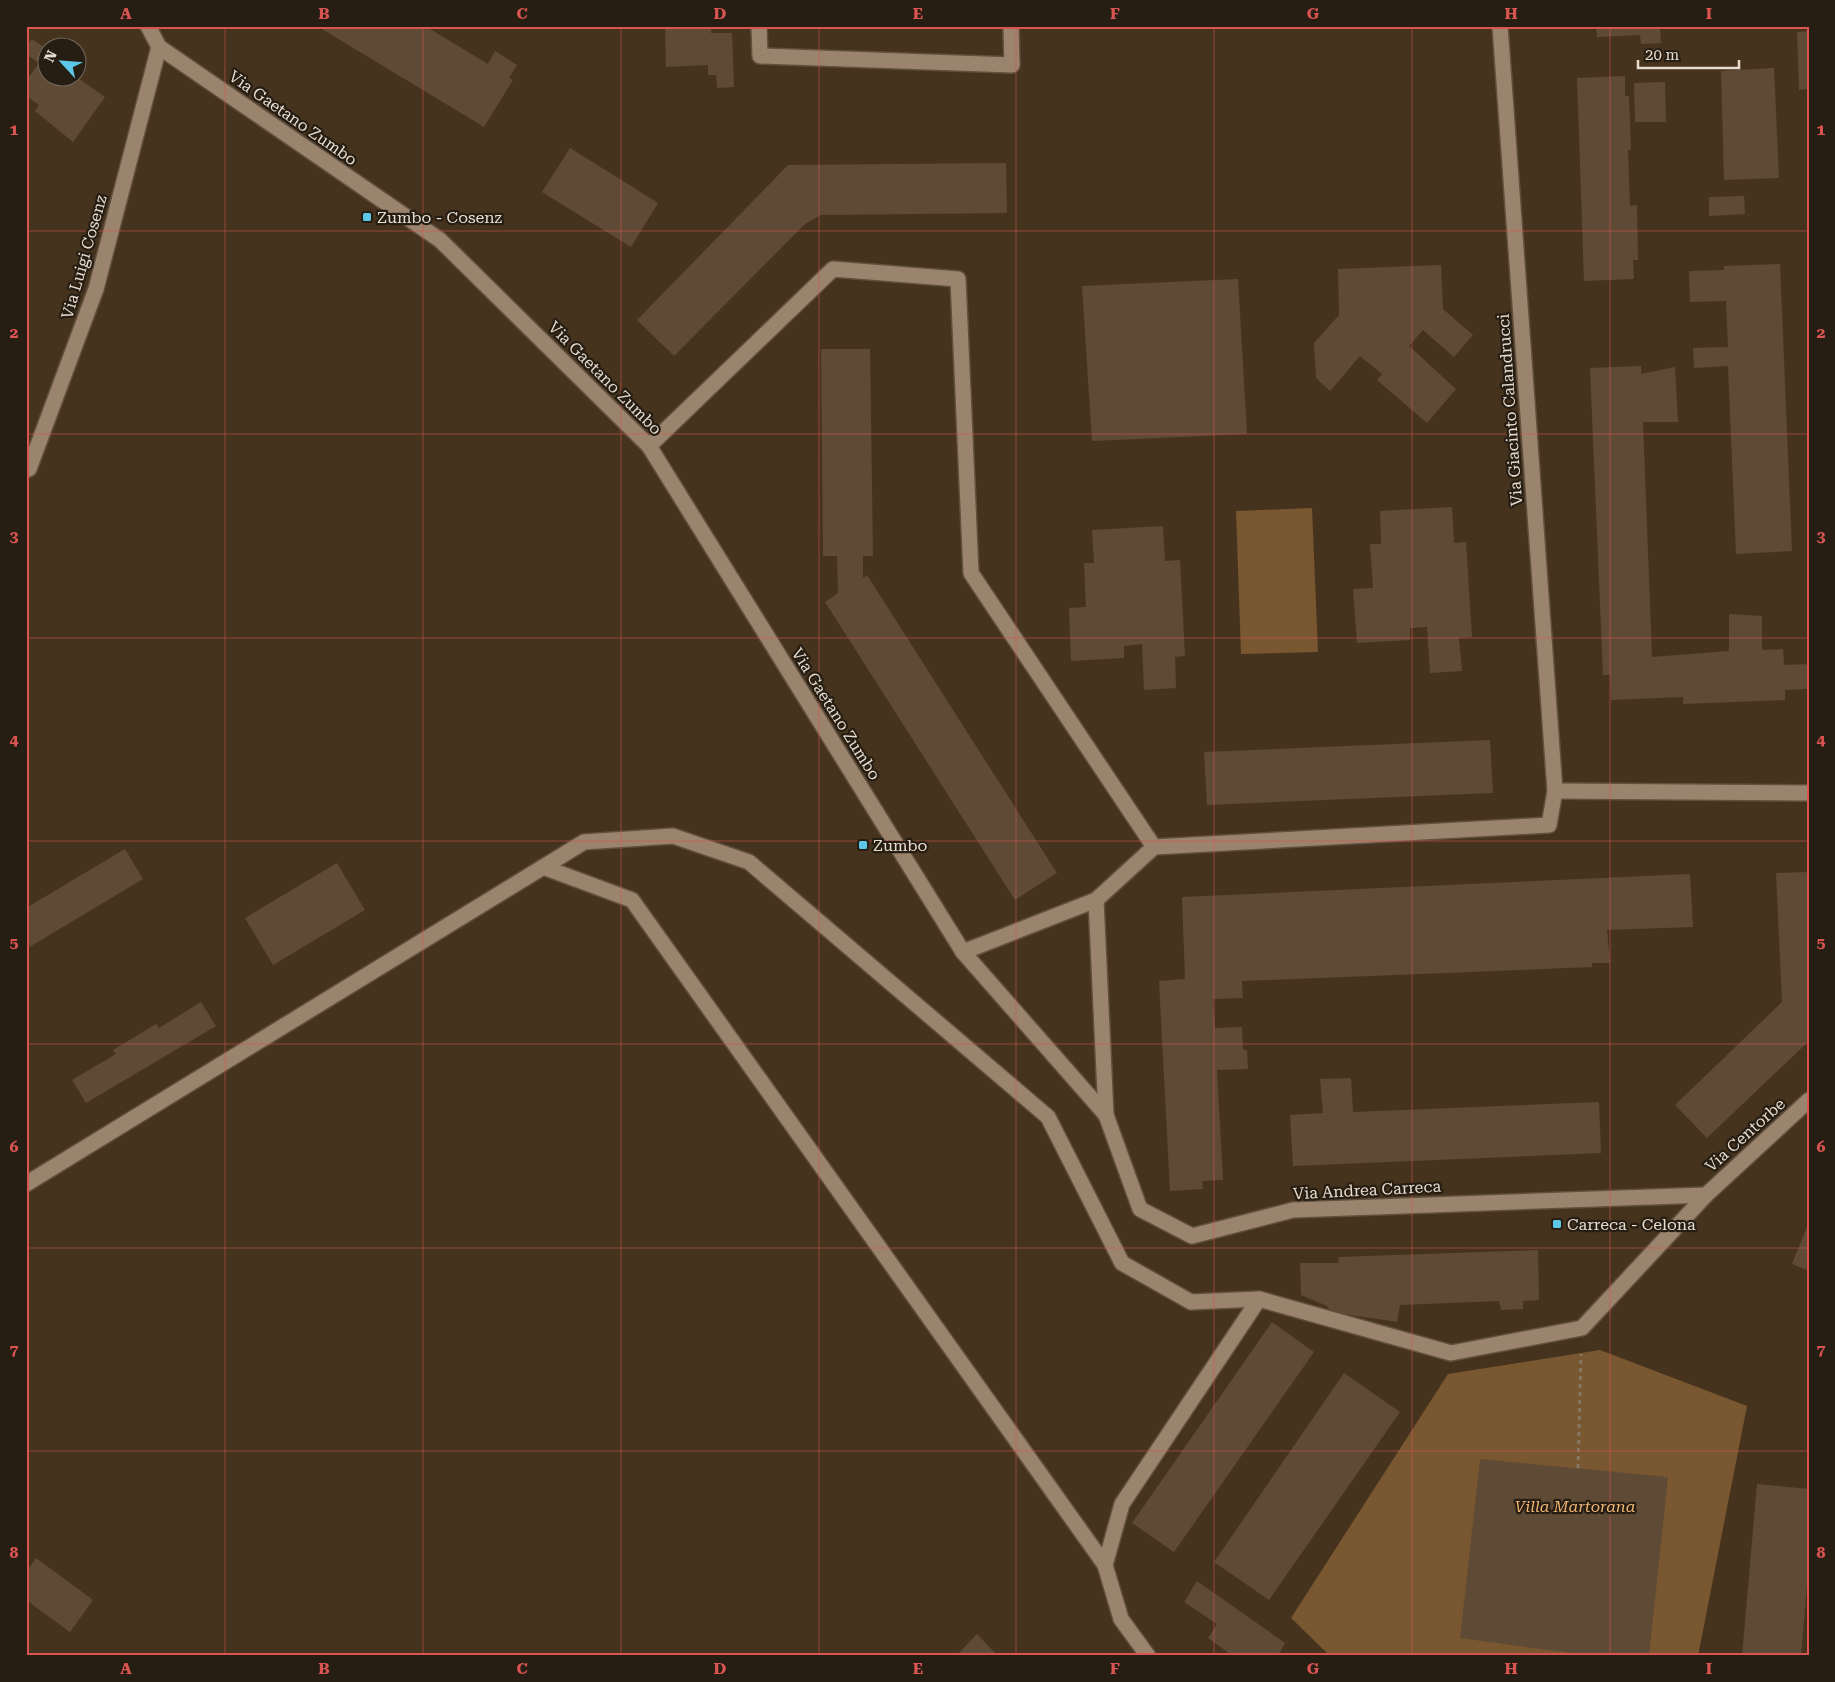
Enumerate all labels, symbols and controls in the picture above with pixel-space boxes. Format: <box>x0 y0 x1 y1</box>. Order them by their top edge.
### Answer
text: A <box>120 4 132 23</box>
text: B <box>318 4 330 23</box>
text: C <box>516 4 528 23</box>
text: D <box>714 4 727 23</box>
text: E <box>913 4 923 23</box>
text: F <box>1110 4 1120 23</box>
text: G <box>1307 4 1320 23</box>
text: H <box>1504 4 1518 23</box>
text: I <box>1706 4 1712 23</box>
north arrow <box>38 38 88 88</box>
scale bar <box>1638 38 1739 70</box>
text: 20 m <box>1645 46 1680 64</box>
text: N <box>41 48 60 65</box>
street label: Via Gaetano Zumbo <box>225 67 361 170</box>
text: 1 <box>10 120 19 139</box>
text: 1 <box>1817 120 1826 139</box>
street label: Via Luigi Cosenz <box>57 193 111 321</box>
place label: Zumbo - Cosenz <box>377 208 503 227</box>
marker: Zumbo - Cosenz <box>361 211 373 223</box>
street label: Via Giacinto Calandrucci <box>1494 313 1526 507</box>
street label: Via Gaetano Zumbo <box>544 317 666 439</box>
text: 2 <box>10 323 19 342</box>
text: 2 <box>1817 323 1826 342</box>
text: 3 <box>10 527 19 546</box>
text: 3 <box>1817 527 1826 546</box>
street label: Via Gaetano Zumbo <box>788 644 884 784</box>
text: 4 <box>10 730 19 749</box>
text: 4 <box>1817 730 1826 749</box>
place label: Zumbo <box>873 836 928 855</box>
marker: Zumbo <box>857 839 869 851</box>
text: 5 <box>10 933 19 952</box>
text: 5 <box>1817 933 1826 952</box>
street label: Via Centorbe <box>1701 1094 1789 1176</box>
text: 6 <box>10 1137 19 1156</box>
text: 6 <box>1817 1137 1826 1156</box>
street label: Via Andrea Carreca <box>1292 1177 1442 1203</box>
place label: Carreca - Celona <box>1567 1215 1696 1234</box>
marker: Carreca - Celona <box>1551 1218 1563 1230</box>
text: 7 <box>10 1340 19 1359</box>
text: 7 <box>1817 1340 1826 1359</box>
park label: Villa Martorana <box>1515 1497 1636 1516</box>
text: 8 <box>10 1543 19 1562</box>
text: 8 <box>1817 1543 1826 1562</box>
text: A <box>120 1659 132 1678</box>
text: B <box>318 1659 330 1678</box>
text: C <box>516 1659 528 1678</box>
text: D <box>714 1659 727 1678</box>
text: E <box>913 1659 923 1678</box>
text: F <box>1110 1659 1120 1678</box>
text: G <box>1307 1659 1320 1678</box>
text: H <box>1504 1659 1518 1678</box>
text: I <box>1706 1659 1712 1678</box>

